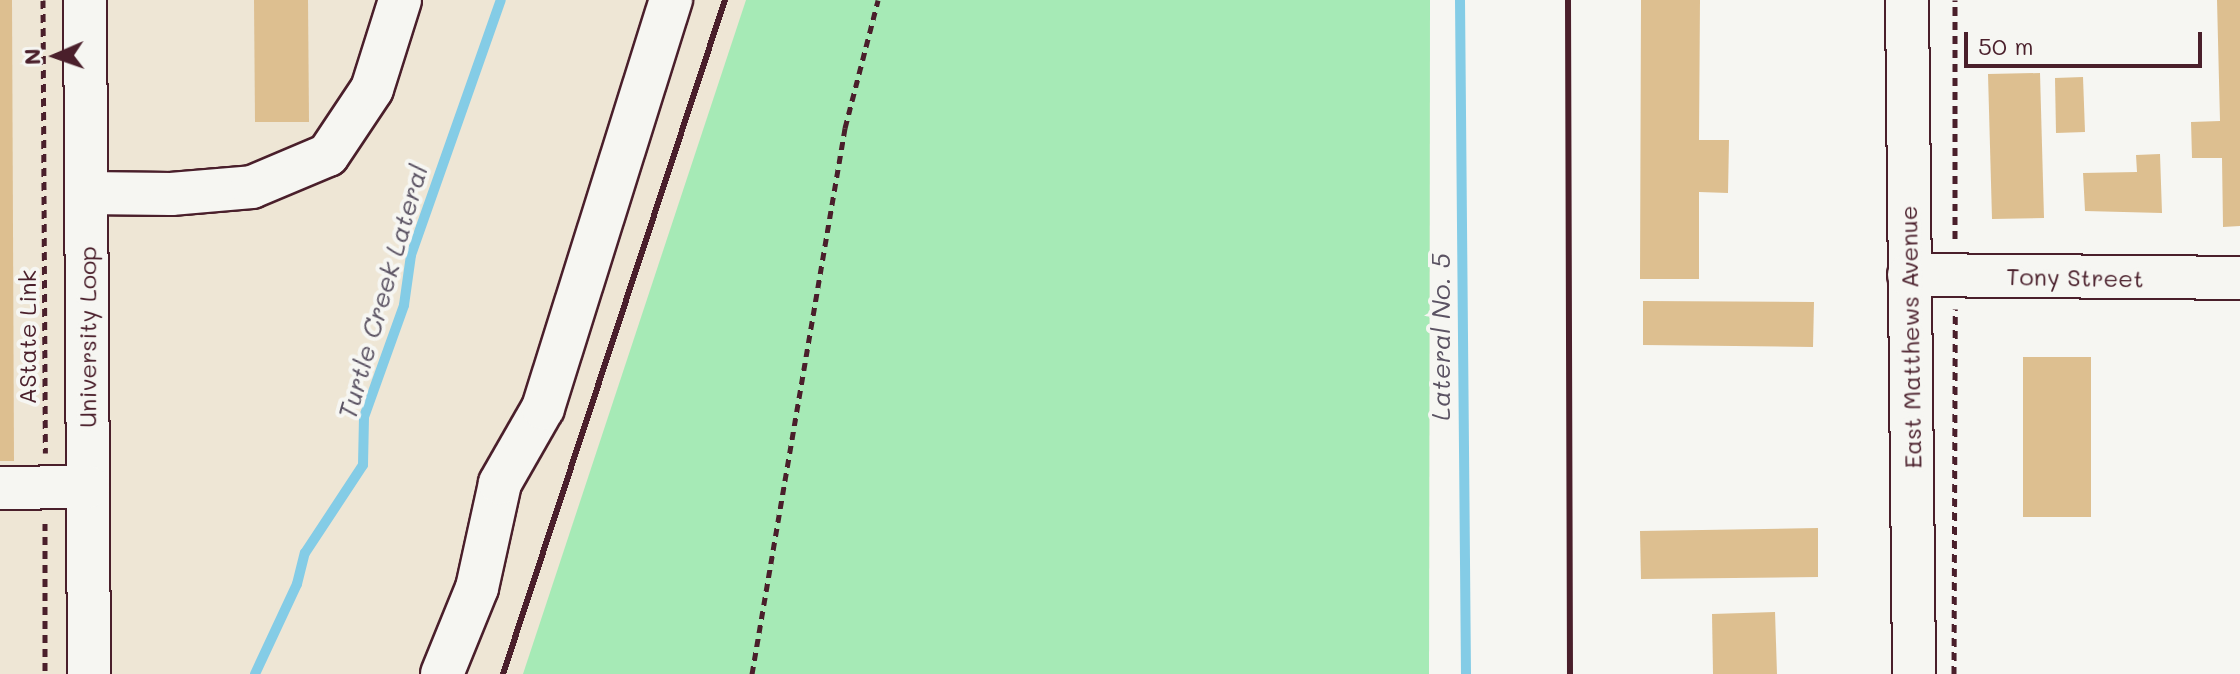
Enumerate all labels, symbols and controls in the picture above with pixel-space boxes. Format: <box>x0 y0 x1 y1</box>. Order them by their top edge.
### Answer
north arrow <box>16 16 96 96</box>
scale bar <box>1968 16 2206 66</box>
text: 50 m <box>1978 30 2034 61</box>
text: N <box>17 48 46 66</box>
water label: Turtle Creek Lateral <box>332 161 434 423</box>
street label: East Matthews Avenue <box>1893 205 1927 469</box>
street label: University Loop <box>73 246 101 428</box>
water label: Lateral No. 5 <box>1425 253 1457 421</box>
street label: Tony Street <box>2006 261 2144 293</box>
street label: AState Link <box>13 270 41 404</box>

